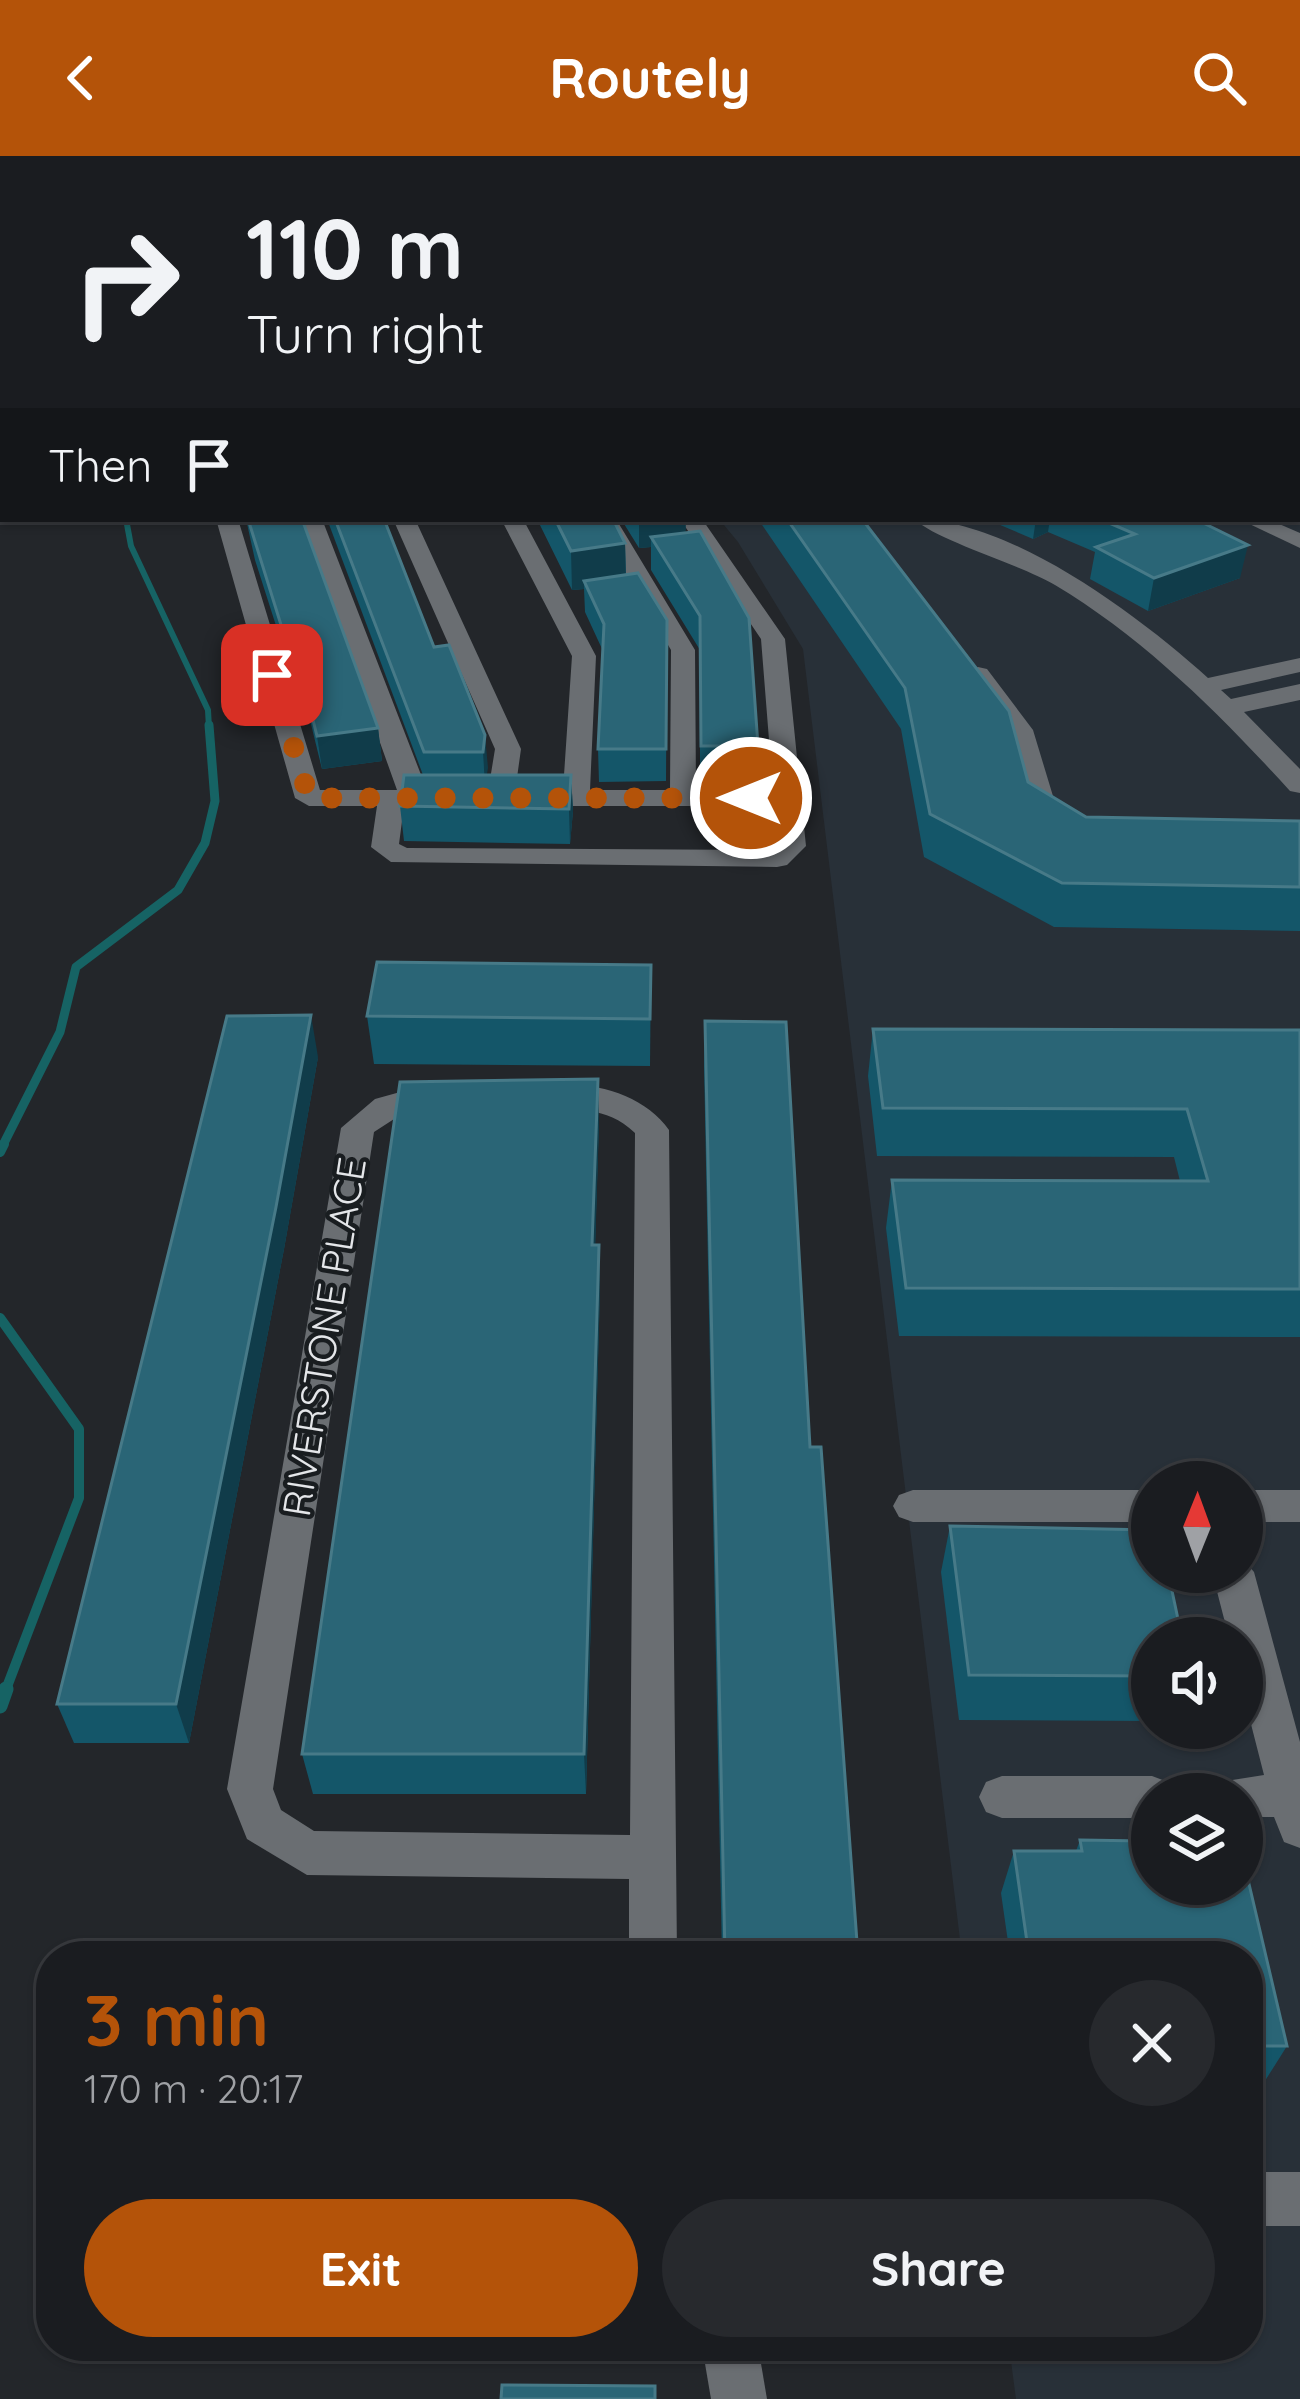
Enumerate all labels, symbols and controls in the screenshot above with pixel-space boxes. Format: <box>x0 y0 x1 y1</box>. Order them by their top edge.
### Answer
text: Routely <box>549 44 751 112</box>
icon: back <box>48 45 114 111</box>
icon: search <box>1186 45 1252 111</box>
text: 110 m <box>246 195 464 300</box>
icon: right <box>48 204 204 360</box>
text: Turn right <box>246 299 485 367</box>
icon: arrive <box>176 432 242 498</box>
text: Then <box>48 437 152 493</box>
pin <box>221 624 323 726</box>
icon: arrive <box>239 642 305 708</box>
position arrow <box>688 735 814 861</box>
street label: RIVERSTONE PLACE <box>271 1154 376 1520</box>
north arrow <box>1131 1461 1263 1593</box>
map controls <box>1131 1461 1263 1905</box>
button: sound <box>1131 1617 1263 1749</box>
button: layers <box>1131 1773 1263 1905</box>
text: 3 min <box>84 1974 269 2064</box>
button: close <box>1089 1980 1215 2106</box>
text: 170 m · 20:17 <box>84 2064 303 2113</box>
button: Exit <box>84 2199 638 2337</box>
button: Share <box>662 2199 1215 2337</box>

